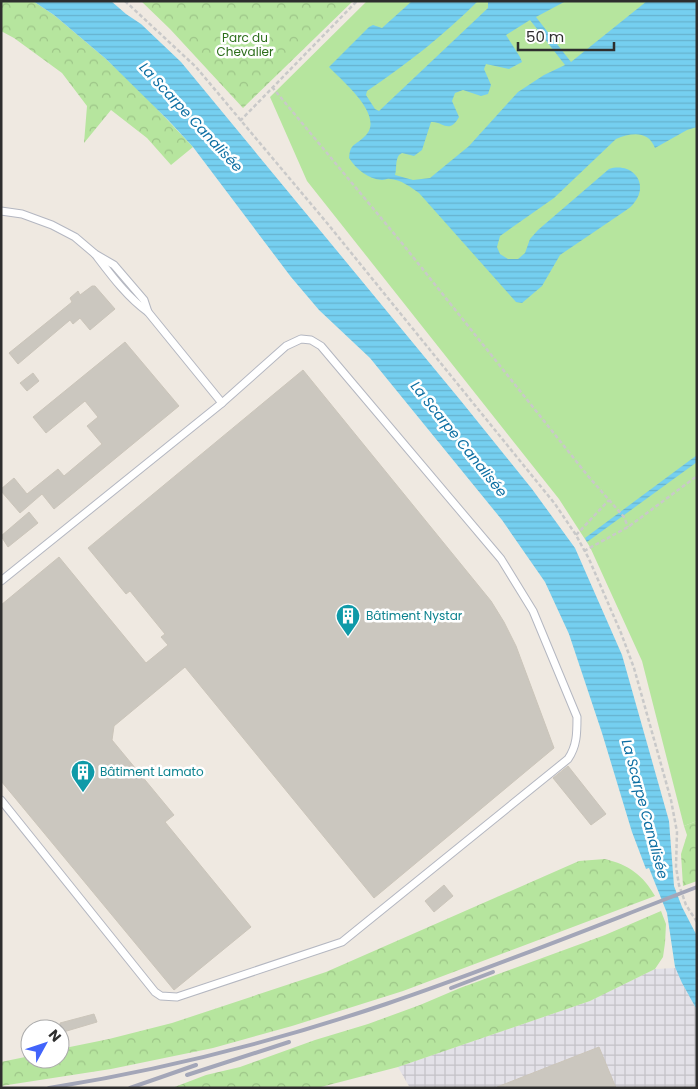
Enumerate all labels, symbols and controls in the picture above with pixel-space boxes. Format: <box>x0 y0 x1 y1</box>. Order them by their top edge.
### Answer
scale bar <box>518 20 614 52</box>
text: 50 m <box>526 26 564 47</box>
park label: Parc du Chevalier <box>216 29 274 60</box>
water label: La Scarpe Canalisée <box>135 58 247 177</box>
water label: La Scarpe Canalisée <box>406 377 512 501</box>
building icon: Bâtiment Nystar <box>335 603 361 637</box>
place label: Bâtiment Nystar <box>366 607 463 624</box>
water label: La Scarpe Canalisée <box>617 737 673 881</box>
building icon: Bâtiment Lamato <box>70 759 96 793</box>
place label: Bâtiment Lamato <box>100 763 204 780</box>
north arrow <box>20 1019 70 1069</box>
text: N <box>44 1025 66 1046</box>

